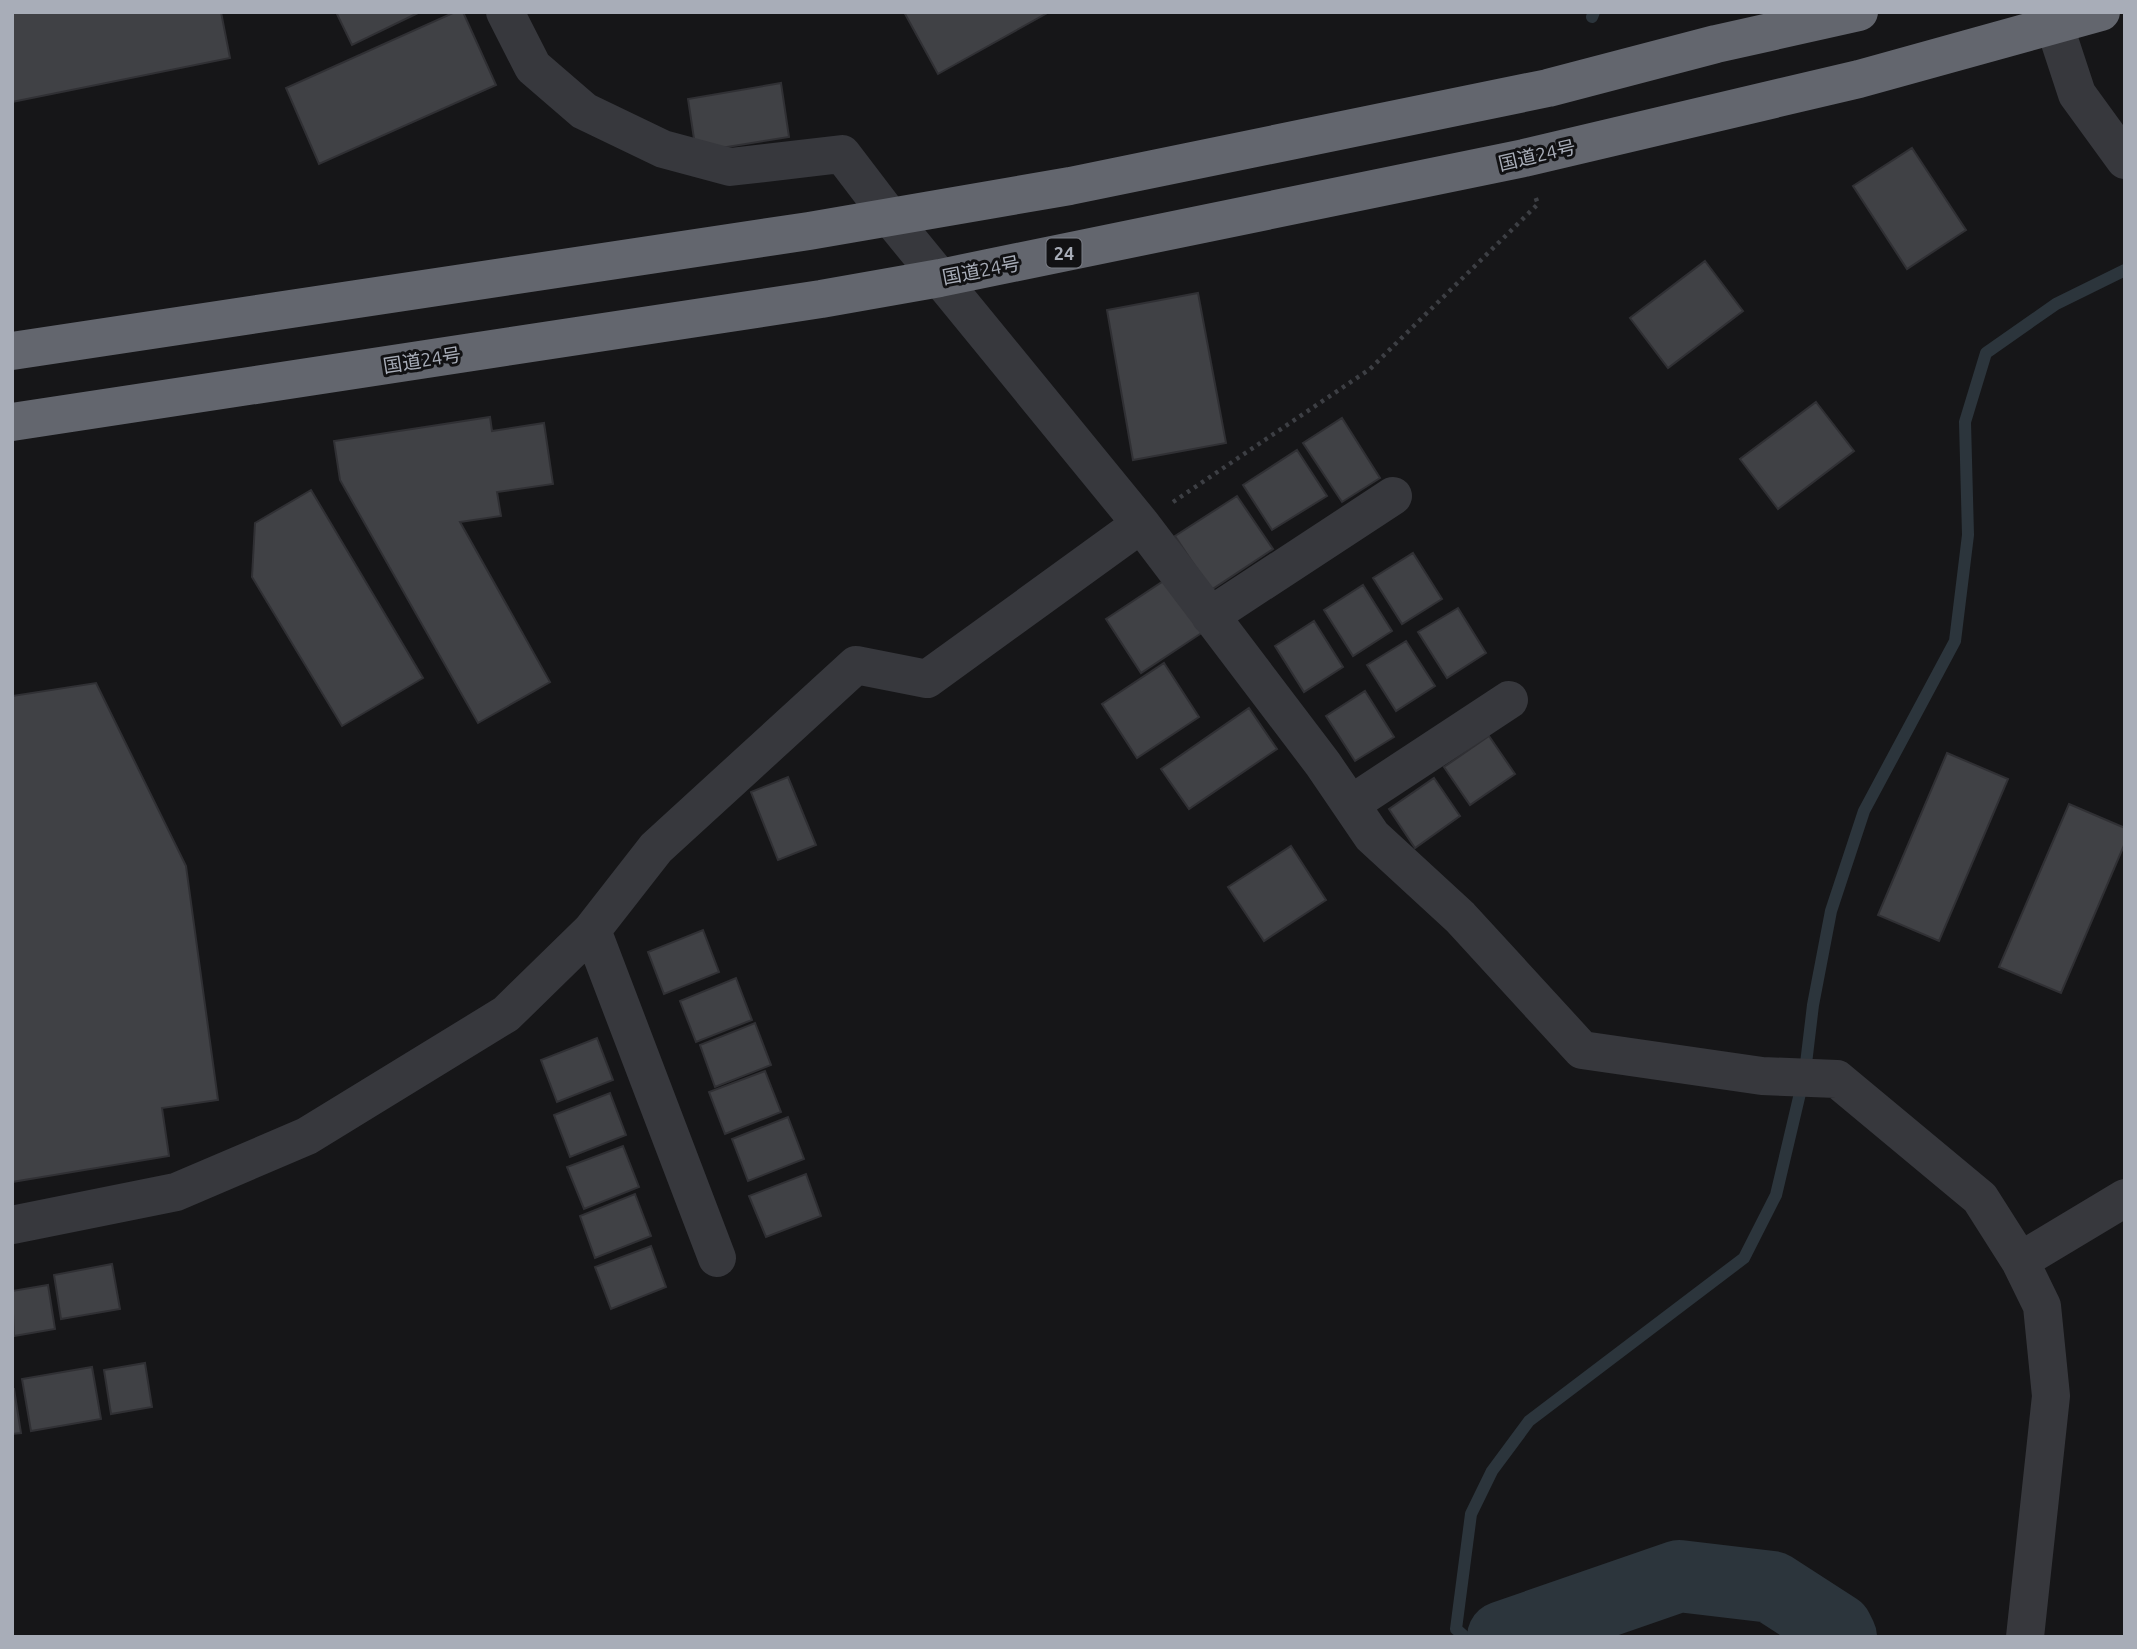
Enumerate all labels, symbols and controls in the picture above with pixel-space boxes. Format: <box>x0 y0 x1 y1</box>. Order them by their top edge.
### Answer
street label: 国道24号 <box>1496 135 1578 175</box>
road number: 24 <box>1046 239 1082 268</box>
street label: 国道24号 <box>940 252 1022 288</box>
street label: 国道24号 <box>382 343 462 377</box>

